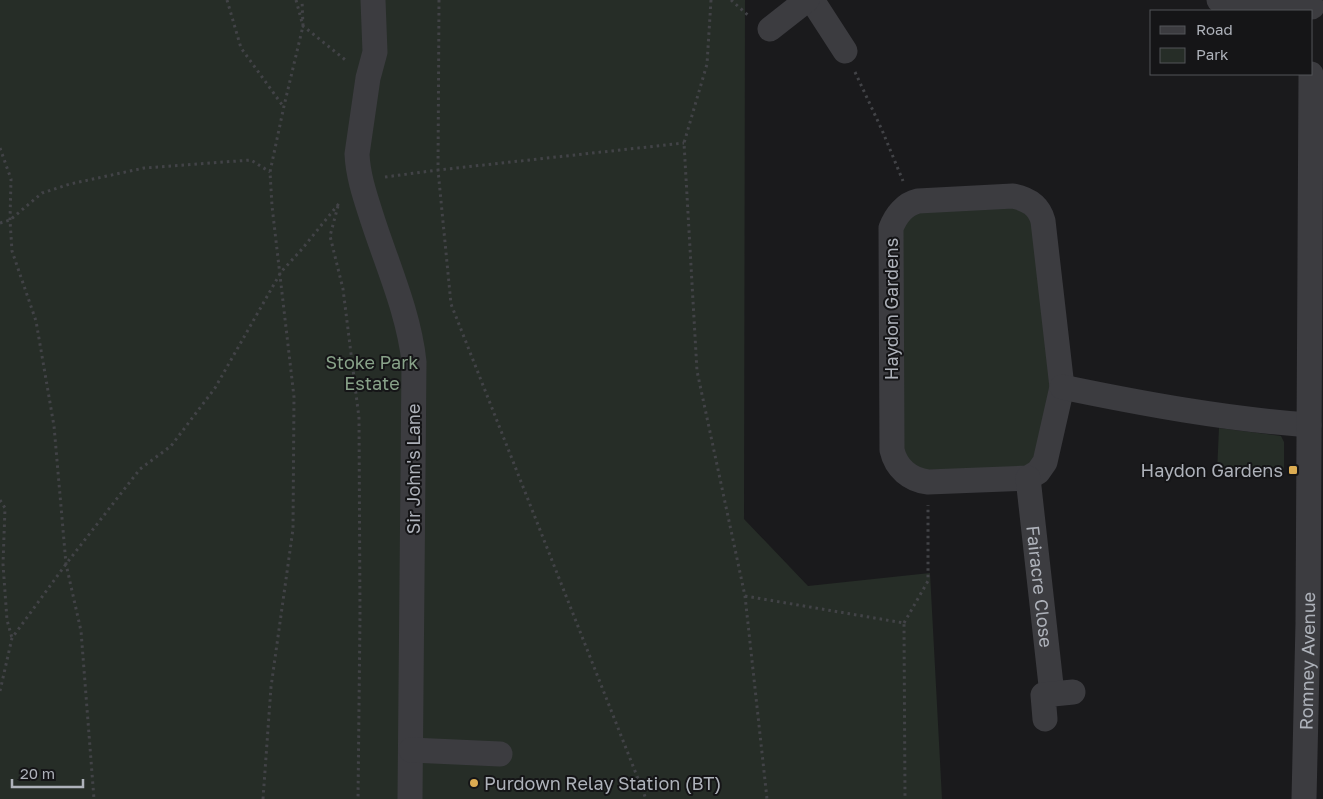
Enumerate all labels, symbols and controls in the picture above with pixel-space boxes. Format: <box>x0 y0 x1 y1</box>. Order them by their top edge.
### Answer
legend <box>1150 10 1313 75</box>
text: Road <box>1196 20 1233 38</box>
text: Park <box>1196 45 1229 63</box>
street label: Haydon Gardens <box>880 238 902 380</box>
park label: Stoke Park Estate <box>326 351 418 394</box>
street label: Sir John's Lane <box>402 404 424 534</box>
place label: Haydon Gardens <box>1141 459 1283 481</box>
marker: Haydon Gardens <box>1287 464 1299 476</box>
street label: Fairacre Close <box>1022 524 1058 648</box>
street label: Romney Avenue <box>1295 592 1319 730</box>
scale bar <box>12 756 84 788</box>
text: 20 m <box>20 764 55 782</box>
place label: Purdown Relay Station (BT) <box>484 772 721 794</box>
marker: Purdown Relay Station (BT) <box>468 777 480 789</box>

